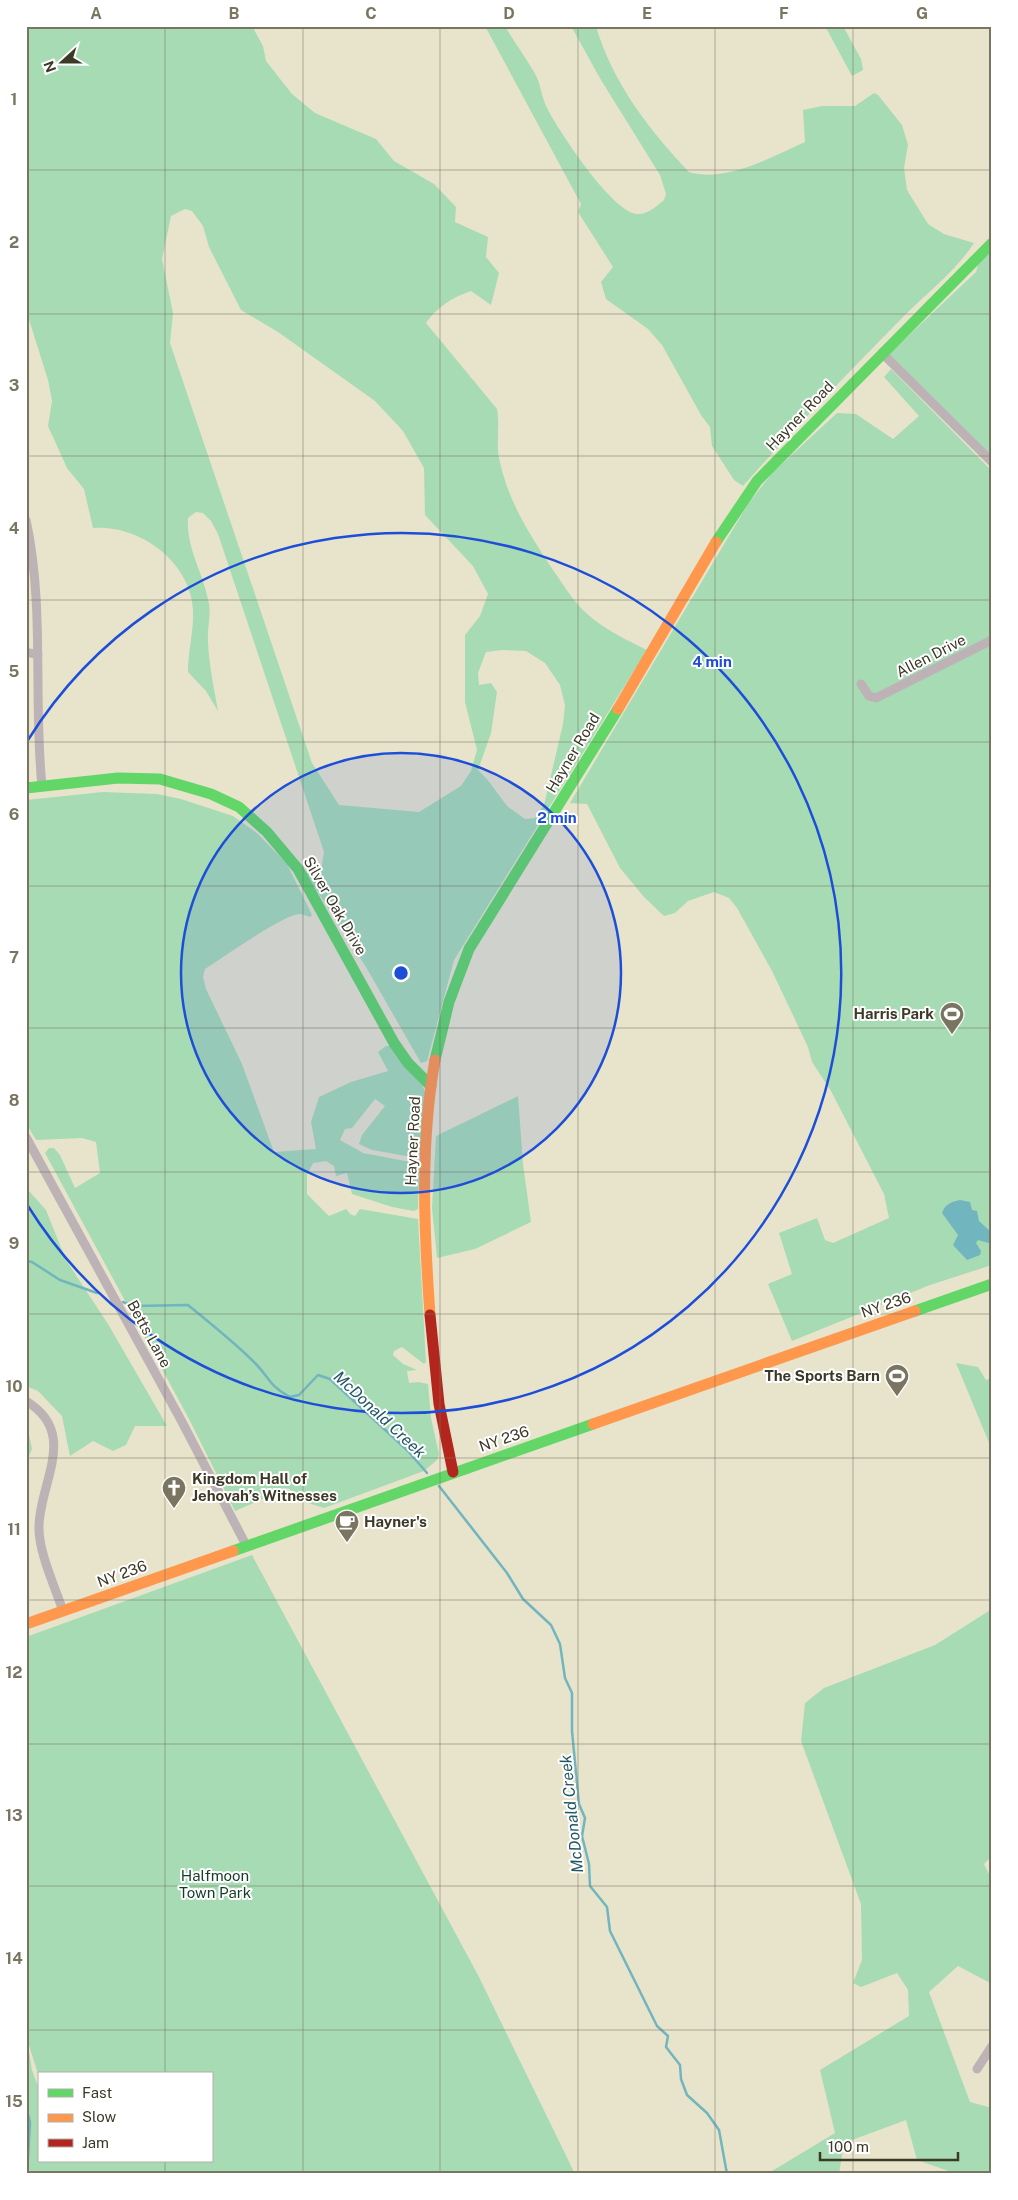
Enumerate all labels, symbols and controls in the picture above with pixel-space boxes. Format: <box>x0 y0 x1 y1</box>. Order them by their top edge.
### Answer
text: A <box>90 4 102 23</box>
text: B <box>229 4 240 23</box>
text: C <box>365 4 377 23</box>
text: D <box>503 4 515 23</box>
text: E <box>642 4 652 23</box>
text: F <box>779 4 789 23</box>
text: G <box>916 4 928 23</box>
north arrow <box>38 38 88 88</box>
text: N <box>40 59 59 75</box>
text: 1 <box>11 90 17 109</box>
text: 2 <box>9 233 19 252</box>
text: 3 <box>9 376 19 395</box>
street label: Hayner Road <box>762 377 837 454</box>
text: 4 <box>9 519 20 538</box>
street label: Allen Drive <box>893 631 968 680</box>
text: 4 min <box>692 653 732 670</box>
text: 5 <box>9 662 20 681</box>
street label: Hayner Road <box>542 710 603 796</box>
text: 6 <box>9 805 19 824</box>
text: 2 min <box>537 809 577 826</box>
street label: Silver Oak Drive <box>300 854 370 958</box>
text: 7 <box>9 948 19 967</box>
centre of rings <box>392 964 410 982</box>
sports icon: Harris Park <box>939 1001 965 1035</box>
place label: Harris Park <box>853 1005 934 1022</box>
text: 8 <box>9 1091 20 1110</box>
street label: Hayner Road <box>402 1096 423 1186</box>
text: 9 <box>9 1234 19 1253</box>
street label: NY 236 <box>859 1288 913 1321</box>
street label: Betts Lane <box>124 1297 175 1370</box>
sports icon: The Sports Barn <box>884 1363 910 1397</box>
water label: McDonald Creek <box>330 1367 430 1462</box>
place label: The Sports Barn <box>764 1367 880 1384</box>
text: 10 <box>5 1377 23 1396</box>
street label: NY 236 <box>477 1422 531 1455</box>
place label: Kingdom Hall of Jehovah’s Witnesses <box>192 1470 337 1504</box>
church icon: Kingdom Hall of Jehovah’s Witnesses <box>161 1475 187 1509</box>
cafe icon: Hayner's <box>334 1509 360 1543</box>
place label: Hayner's <box>364 1513 427 1530</box>
text: 11 <box>7 1520 21 1539</box>
street label: NY 236 <box>95 1557 149 1590</box>
text: 12 <box>5 1663 23 1682</box>
water label: McDonald Creek <box>556 1754 587 1874</box>
text: 13 <box>5 1806 23 1825</box>
park label: Halfmoon Town Park <box>179 1867 251 1901</box>
text: 14 <box>5 1949 23 1968</box>
legend <box>38 2072 212 2162</box>
text: Fast <box>82 2084 112 2101</box>
text: 15 <box>5 2092 23 2111</box>
text: Slow <box>82 2108 117 2125</box>
scale bar <box>820 2130 958 2162</box>
text: Jam <box>82 2134 109 2151</box>
text: 100 m <box>828 2138 869 2155</box>

